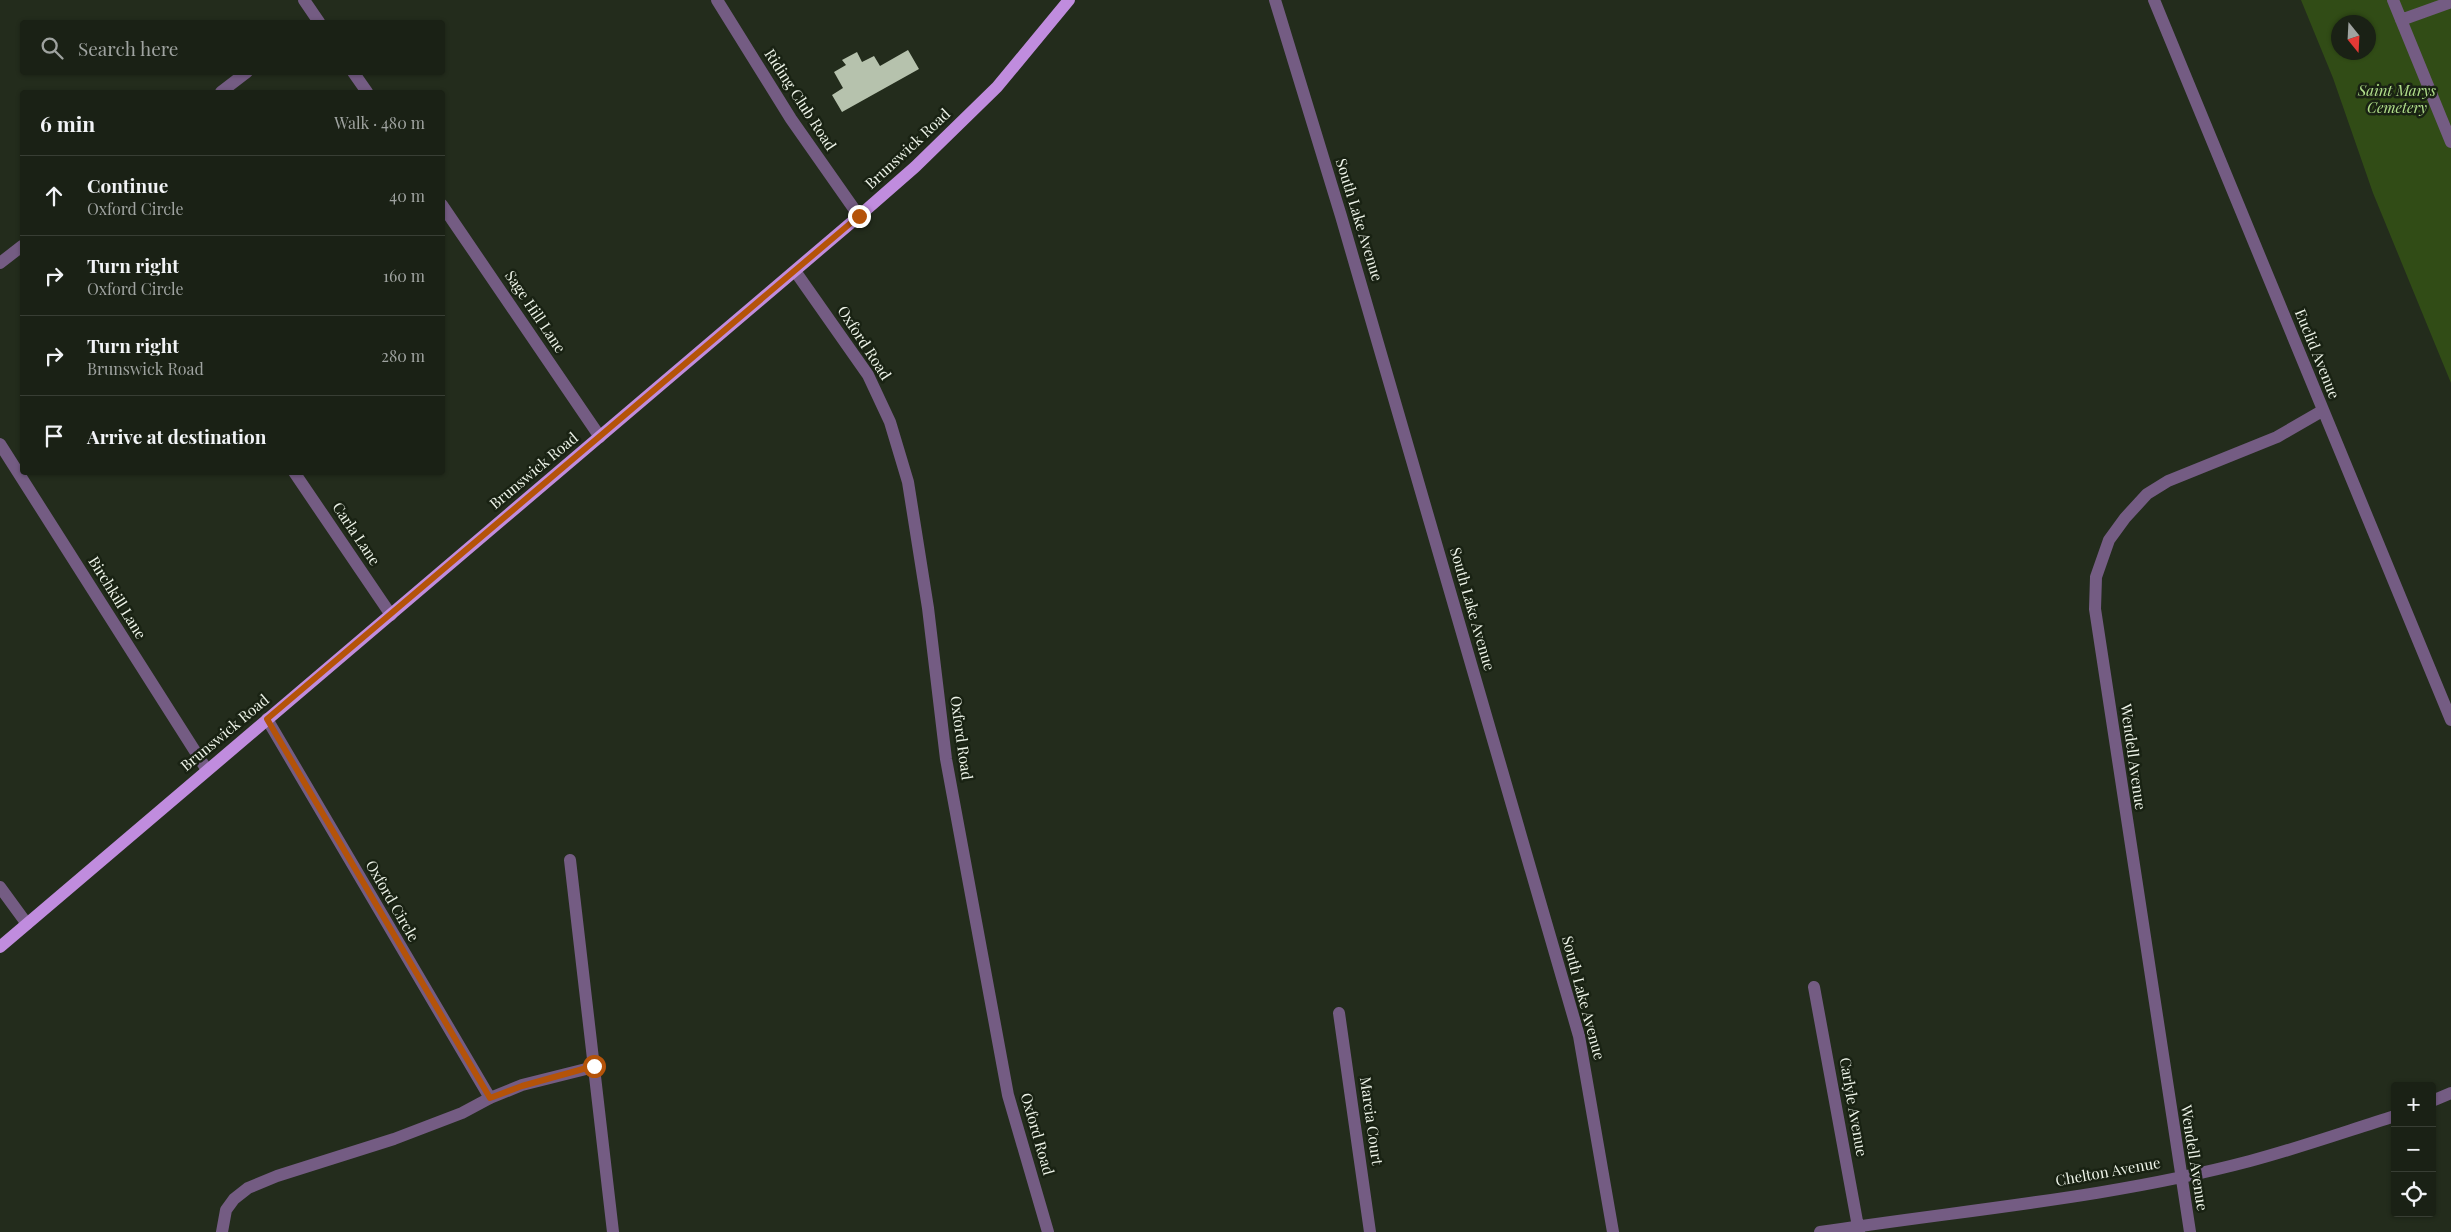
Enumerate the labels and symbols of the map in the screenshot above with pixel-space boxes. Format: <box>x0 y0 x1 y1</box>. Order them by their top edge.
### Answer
north arrow <box>2331 15 2376 60</box>
street label: Riding Club Road <box>761 45 841 154</box>
park label: Saint Marys Cemetery <box>2357 80 2436 117</box>
street label: Brunswick Road <box>860 103 954 193</box>
street label: South Lake Avenue <box>1332 156 1388 284</box>
route end <box>848 205 871 228</box>
street label: Sage Hill Lane <box>501 266 571 357</box>
street label: Oxford Road <box>833 302 896 384</box>
street label: Euclid Avenue <box>2291 306 2345 402</box>
street label: Brunswick Road <box>485 427 582 513</box>
street label: Carla Lane <box>328 498 385 569</box>
street label: South Lake Avenue <box>1446 545 1500 673</box>
street label: Birchkill Lane <box>84 552 151 643</box>
street label: Brunswick Road <box>176 689 273 775</box>
street label: Oxford Road <box>946 695 978 781</box>
street label: Wendell Avenue <box>2117 702 2151 811</box>
street label: Oxford Circle <box>362 856 424 945</box>
street label: South Lake Avenue <box>1558 934 1610 1062</box>
route start <box>583 1055 606 1078</box>
street label: Carlyle Avenue <box>1835 1056 1873 1158</box>
street label: Marcia Court <box>1356 1076 1388 1167</box>
street label: Oxford Road <box>1017 1090 1059 1177</box>
street label: Wendell Avenue <box>2177 1103 2213 1212</box>
street label: Chelton Avenue <box>2054 1152 2162 1190</box>

